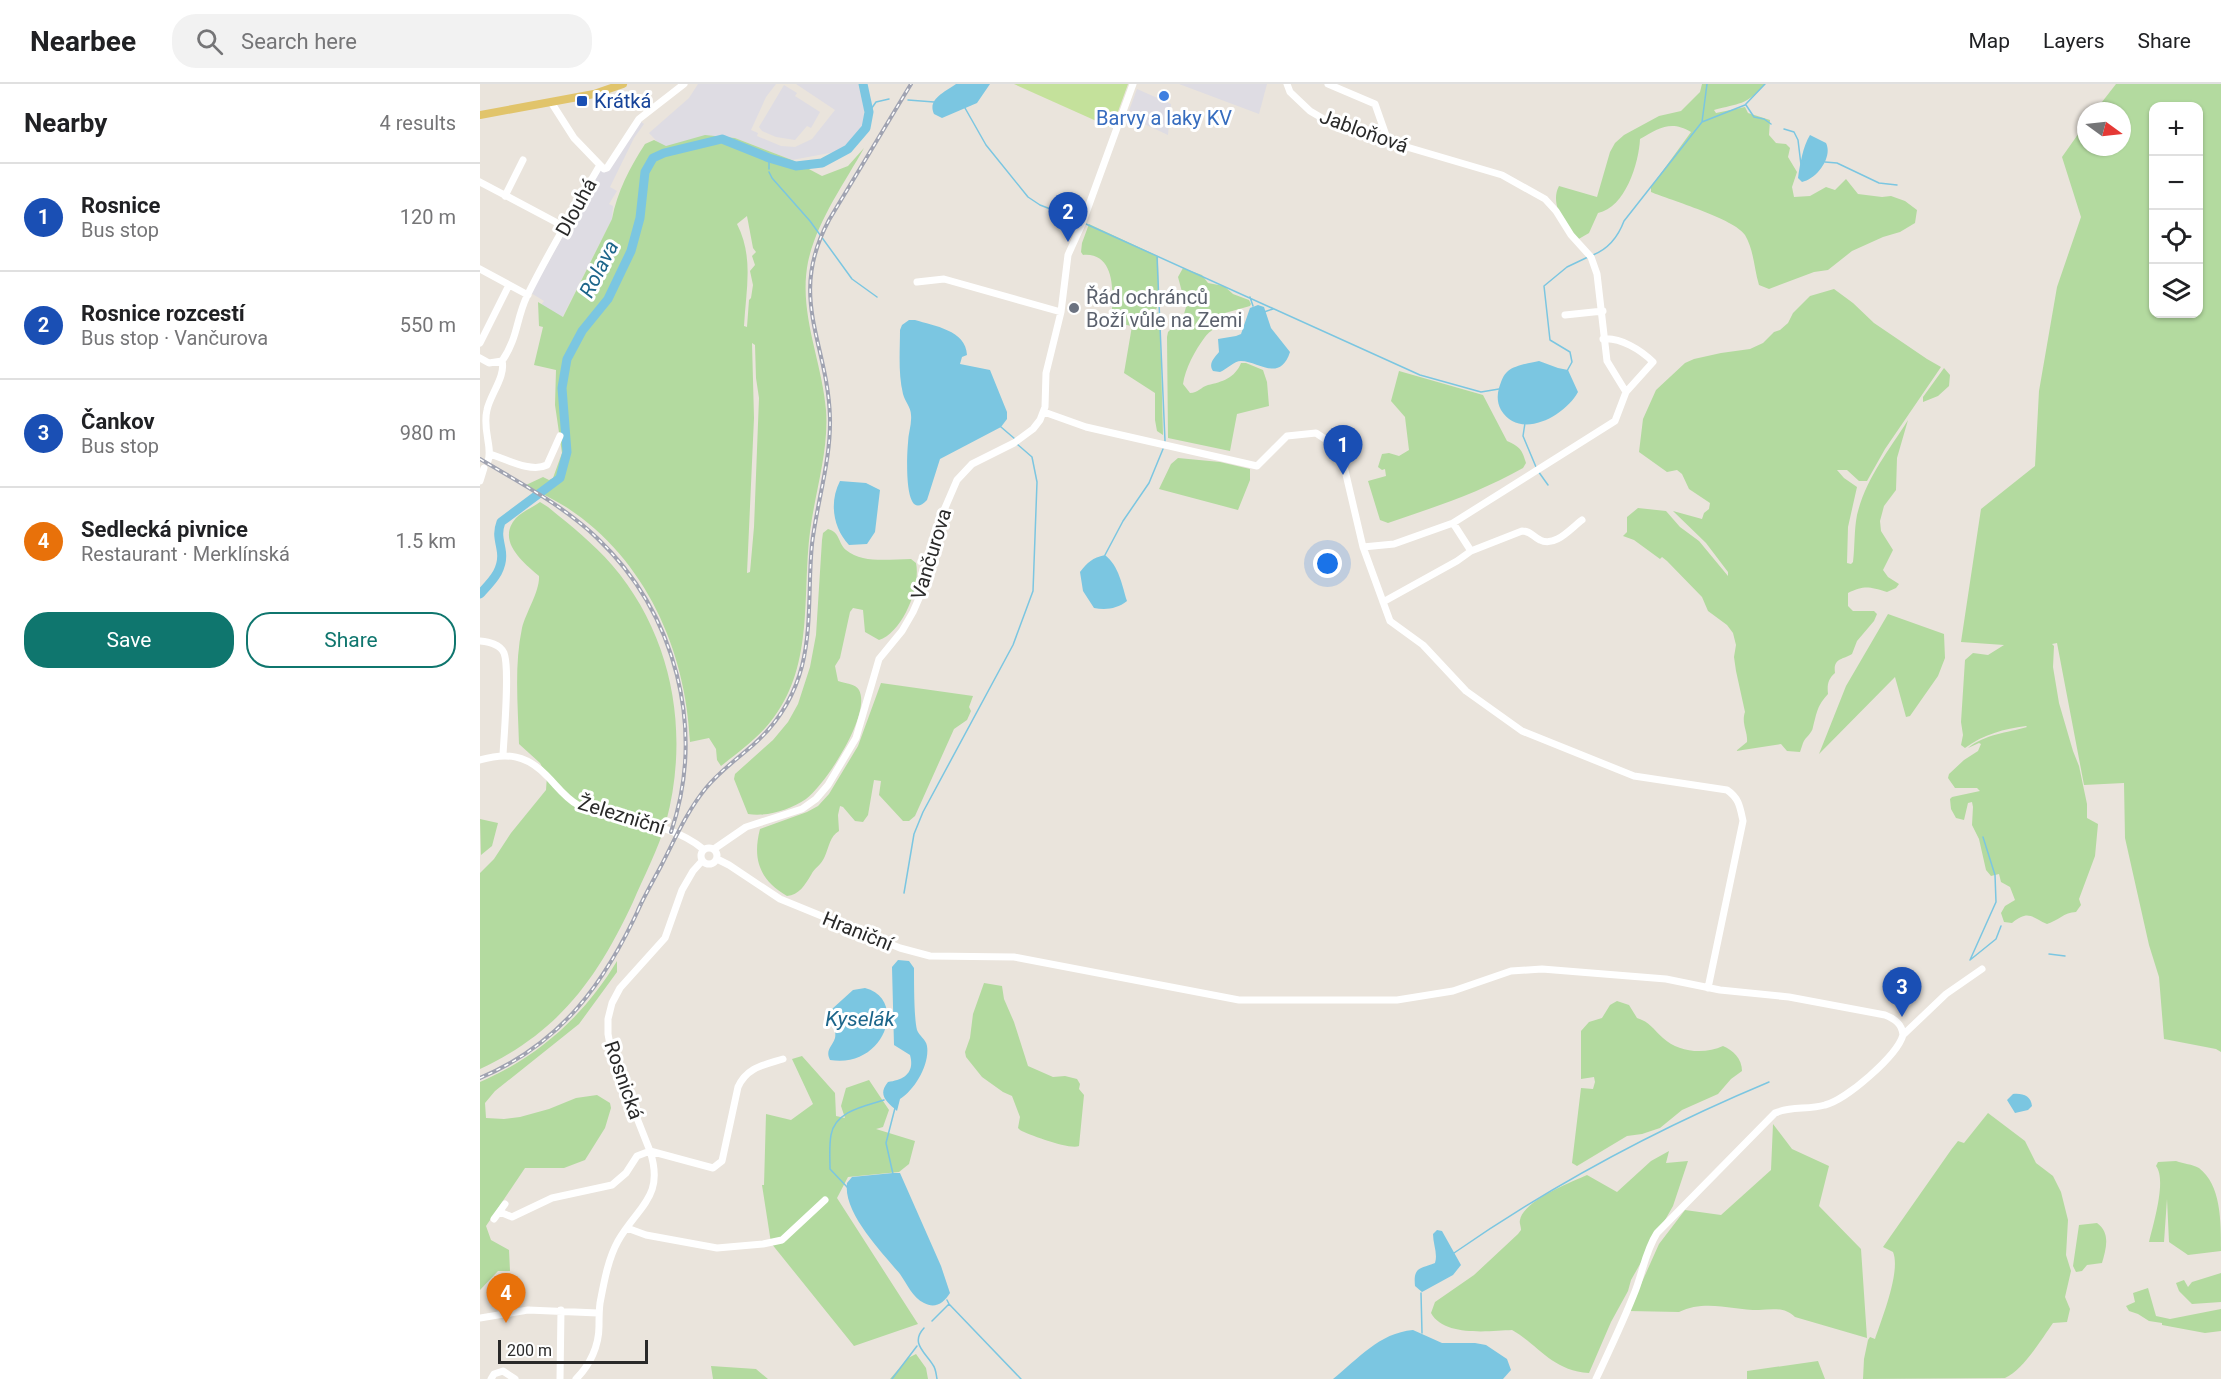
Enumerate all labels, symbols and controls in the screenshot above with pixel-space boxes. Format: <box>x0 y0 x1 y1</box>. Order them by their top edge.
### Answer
search box <box>172 14 592 68</box>
text: Nearbee <box>30 25 136 58</box>
icon: search <box>193 25 226 58</box>
text: Search here <box>241 29 357 54</box>
text: Map <box>1968 29 2010 53</box>
text: Layers <box>2043 29 2104 53</box>
text: Share <box>2137 29 2191 53</box>
place label: Krátká <box>594 89 651 113</box>
marker: Barvy a laky KV <box>1157 89 1171 103</box>
marker: Krátká <box>575 94 589 108</box>
north arrow <box>2077 102 2131 156</box>
map controls <box>2149 102 2203 318</box>
button: + <box>2149 102 2203 156</box>
street label: Jabloňová <box>1317 104 1411 158</box>
place label: Barvy a laky KV <box>1096 106 1232 130</box>
text: Nearby <box>24 108 107 138</box>
text: 4 results <box>380 111 456 135</box>
button: − <box>2149 156 2203 210</box>
street label: Dlouhá <box>550 174 602 240</box>
pin: 2 <box>1048 192 1088 242</box>
text: Rosnice <box>81 193 160 218</box>
text: 1 <box>38 205 49 229</box>
text: 120 m <box>400 205 456 229</box>
button: locate <box>2149 210 2203 264</box>
text: Bus stop <box>81 218 159 242</box>
water label: Rolava <box>574 236 624 302</box>
button: layers <box>2149 264 2203 318</box>
place label: Řád ochránců Boží vůle na Zemi <box>1086 285 1242 332</box>
text: Rosnice rozcestí <box>81 301 245 326</box>
marker: Řád ochránců Boží vůle na Zemi <box>1067 301 1081 315</box>
text: 2 <box>38 313 49 337</box>
text: 550 m <box>400 313 456 337</box>
text: Bus stop · Vančurova <box>81 326 268 350</box>
text: Čankov <box>81 409 155 434</box>
text: 3 <box>38 421 49 445</box>
text: 980 m <box>400 421 456 445</box>
pin: 1 <box>1324 426 1362 475</box>
text: Bus stop <box>81 434 159 458</box>
street label: Vančurova <box>906 506 956 602</box>
text: Sedlecká pivnice <box>81 517 248 542</box>
text: 4 <box>38 529 49 553</box>
text: 1.5 km <box>396 529 456 553</box>
text: Restaurant · Merklínská <box>81 542 290 566</box>
your location <box>1313 549 1342 578</box>
button: Save <box>24 612 234 668</box>
button: Share <box>246 612 456 668</box>
street label: Železniční <box>575 790 670 840</box>
street label: Hraniční <box>819 906 898 956</box>
pin: 3 <box>1882 968 1922 1017</box>
water label: Kyselák <box>825 1007 896 1031</box>
street label: Rosnická <box>599 1038 649 1122</box>
pin: 4 <box>486 1274 526 1323</box>
scale bar <box>498 1337 648 1364</box>
text: 200 m <box>507 1341 552 1360</box>

